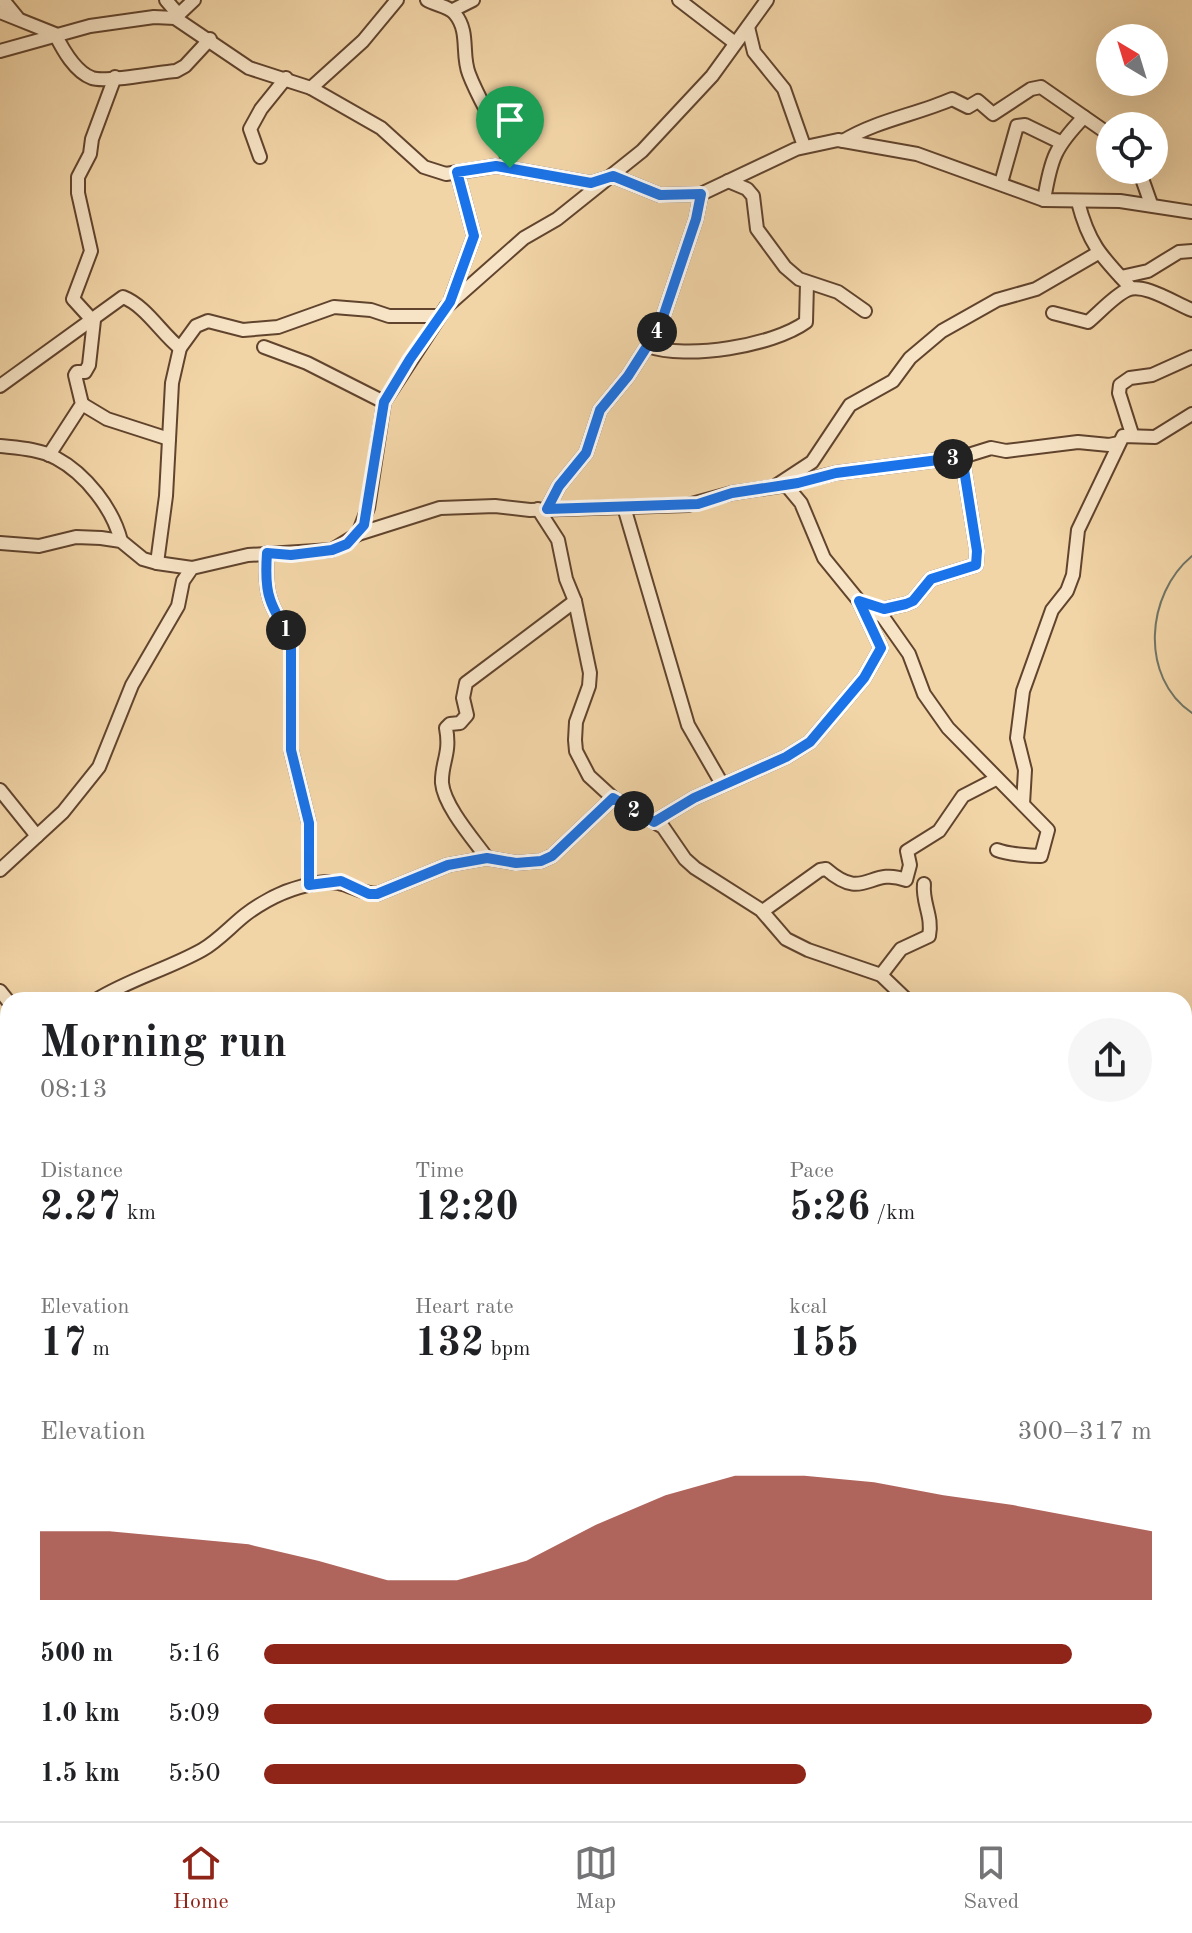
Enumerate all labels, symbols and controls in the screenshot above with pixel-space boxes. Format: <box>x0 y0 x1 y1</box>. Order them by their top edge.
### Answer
north arrow <box>1096 24 1168 96</box>
map controls <box>1096 24 1168 184</box>
pin <box>476 86 544 168</box>
icon: arrive <box>488 98 532 142</box>
button: locate <box>1096 112 1168 184</box>
pin: 4 <box>637 312 677 352</box>
text: 4 <box>651 321 663 343</box>
pin: 3 <box>933 439 973 479</box>
text: 3 <box>947 448 959 470</box>
pin: 1 <box>266 610 306 650</box>
text: 1 <box>280 619 292 641</box>
pin: 2 <box>614 791 654 831</box>
text: 2 <box>628 800 640 822</box>
button: share <box>1068 1018 1152 1102</box>
text: Morning run <box>40 1022 287 1066</box>
text: 08:13 <box>40 1077 108 1103</box>
text: Distance <box>40 1160 123 1182</box>
text: Time <box>415 1160 464 1182</box>
text: Pace <box>789 1160 834 1182</box>
text: 2.27 <box>40 1189 121 1229</box>
text: 12:20 <box>415 1189 519 1229</box>
text: 5:26 <box>789 1189 870 1229</box>
text: km <box>121 1202 156 1224</box>
text: /km <box>870 1202 915 1224</box>
text: Elevation <box>40 1296 130 1318</box>
text: Heart rate <box>415 1296 514 1318</box>
text: kcal <box>789 1296 827 1318</box>
text: 17 <box>40 1325 86 1365</box>
text: 132 <box>415 1325 484 1365</box>
text: 155 <box>789 1325 859 1365</box>
text: m <box>86 1338 110 1360</box>
text: bpm <box>484 1338 531 1360</box>
text: Elevation <box>40 1419 146 1445</box>
text: 300–317 m <box>1017 1419 1152 1445</box>
text: 500 m <box>40 1641 113 1667</box>
text: 5:16 <box>168 1641 221 1667</box>
text: 1.0 km <box>40 1701 120 1727</box>
text: 5:09 <box>168 1701 221 1727</box>
text: 1.5 km <box>40 1761 120 1787</box>
text: 5:50 <box>168 1761 221 1787</box>
tab: Home <box>173 1841 229 1916</box>
tab: Map <box>574 1841 618 1916</box>
tab: Saved <box>963 1841 1019 1916</box>

